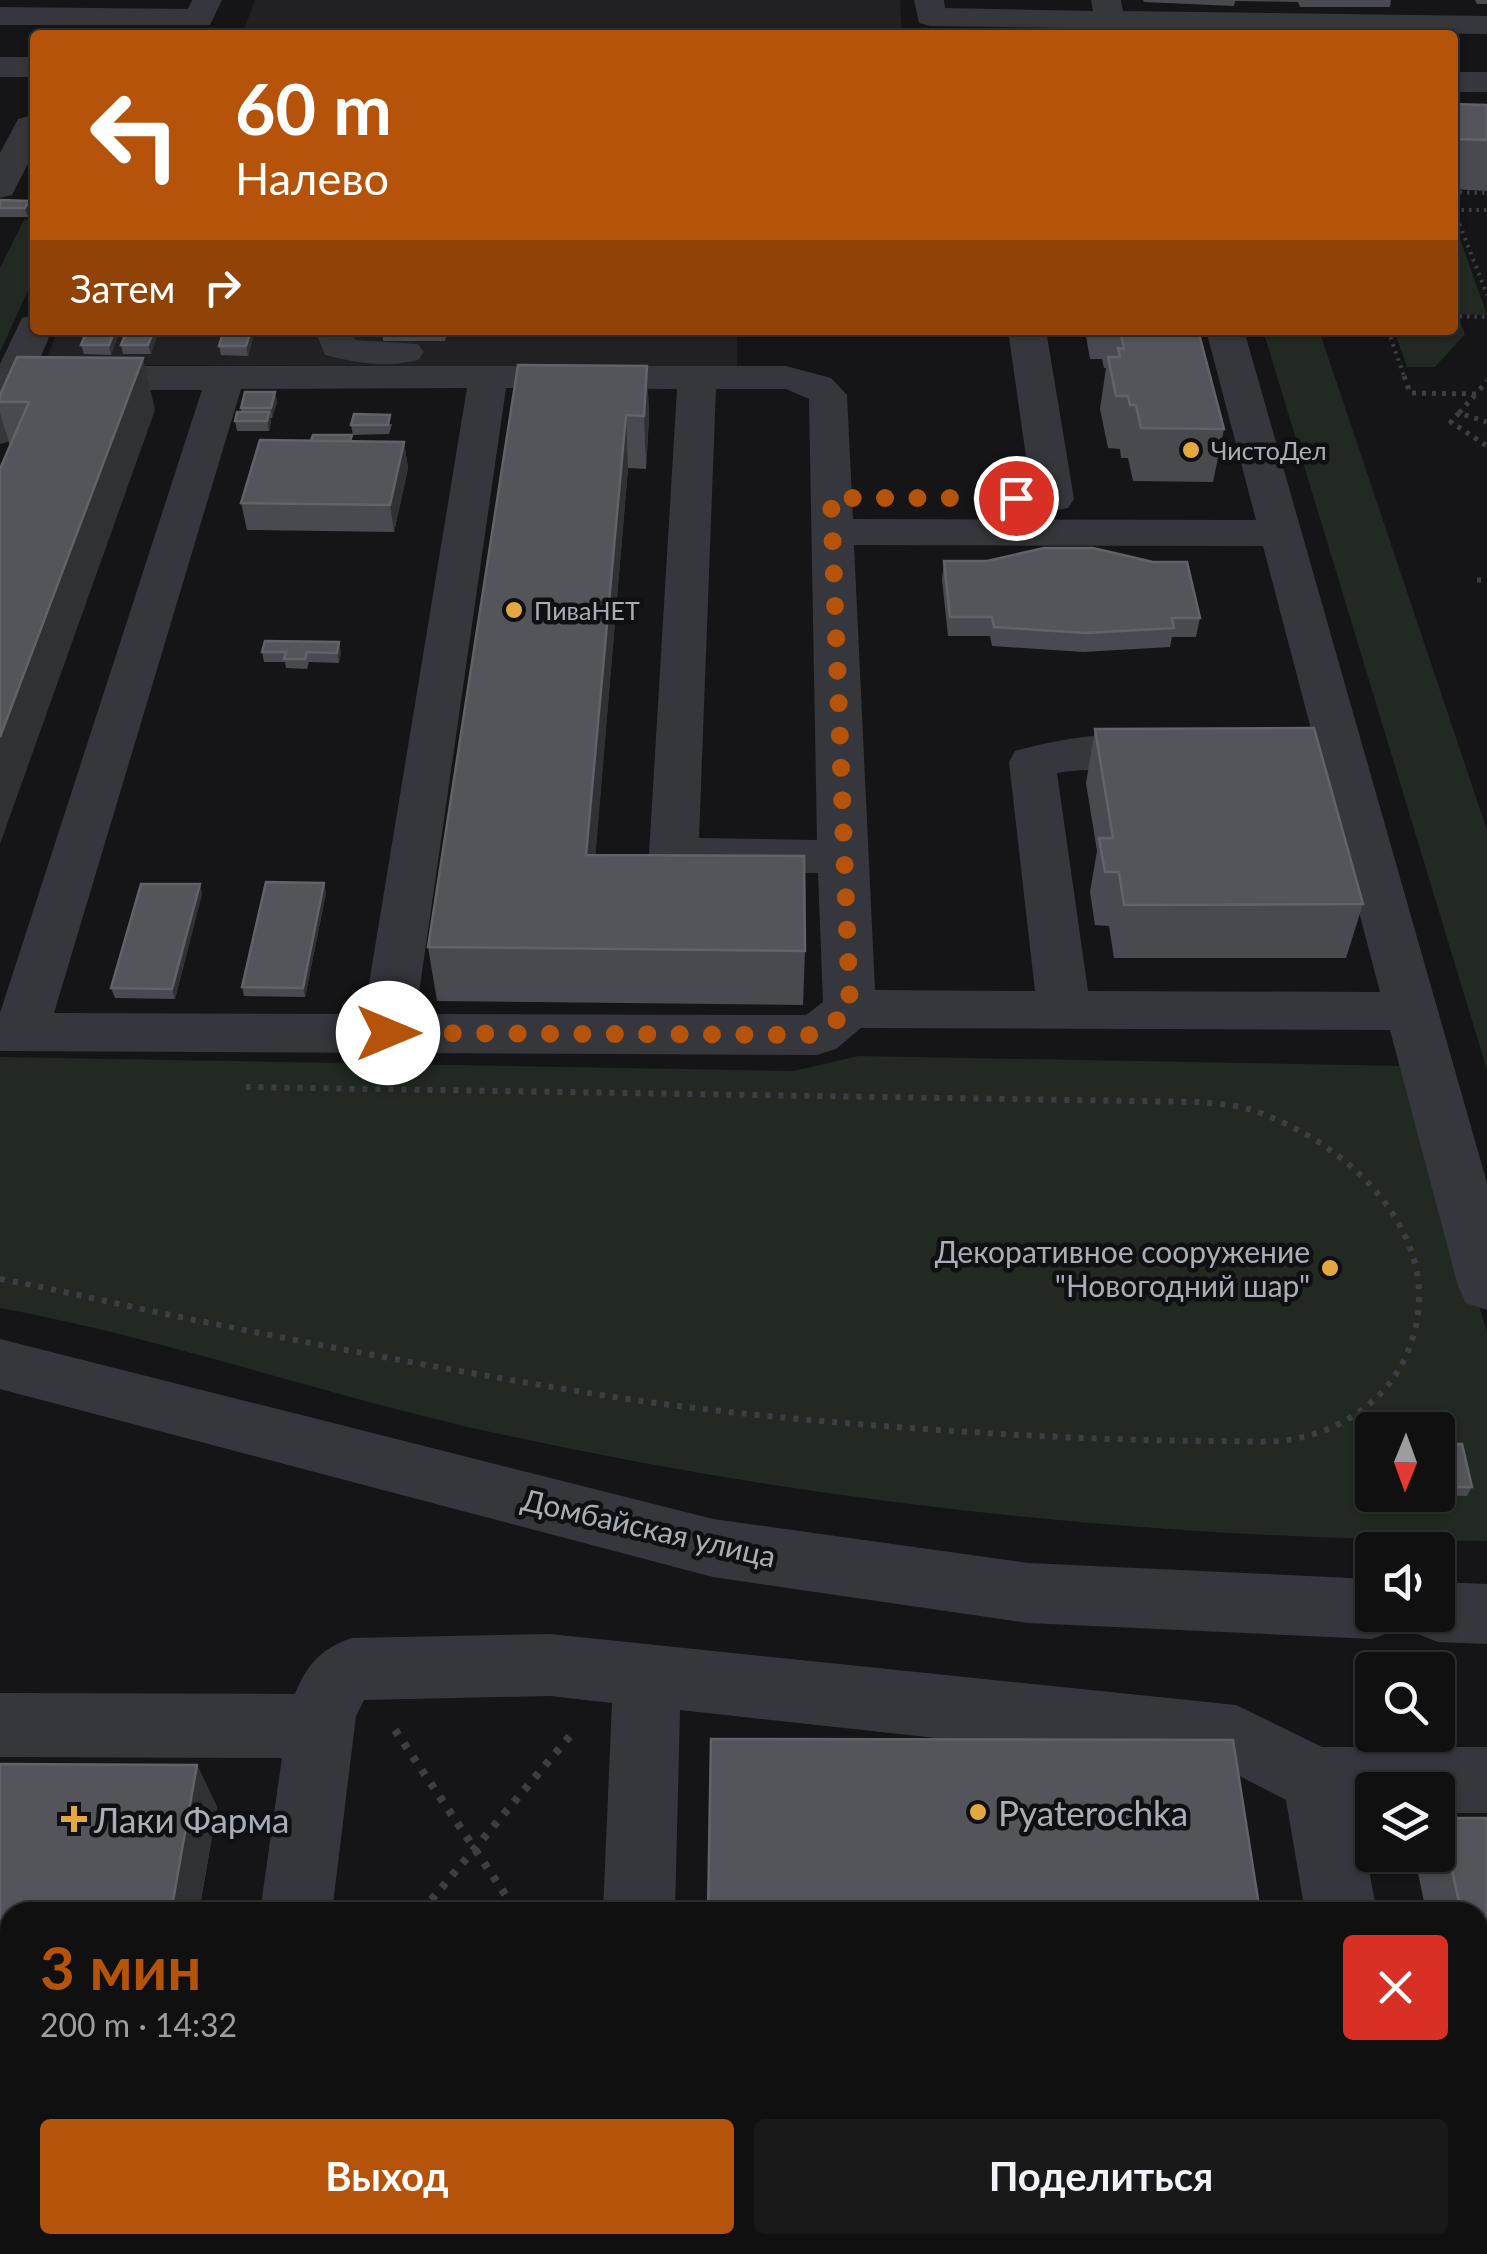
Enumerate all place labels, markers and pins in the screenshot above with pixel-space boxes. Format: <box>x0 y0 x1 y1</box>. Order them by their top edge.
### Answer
place label: ЧистоДел <box>1211 435 1327 465</box>
marker: ЧистоДел <box>1180 439 1202 461</box>
pin <box>974 456 1059 541</box>
place label: ПиваНЕТ <box>534 595 640 625</box>
marker: ПиваНЕТ <box>503 599 525 621</box>
place label: Декоративное сооружение "Новогодний шар" <box>935 1233 1310 1303</box>
marker: Декоративное сооружение "Новогодний шар" <box>1319 1257 1341 1279</box>
place label: Pyaterochka <box>998 1791 1188 1833</box>
place label: Лаки Фарма <box>93 1798 289 1840</box>
marker: Pyaterochka <box>967 1801 989 1823</box>
marker: Лаки Фарма <box>63 1808 85 1830</box>

